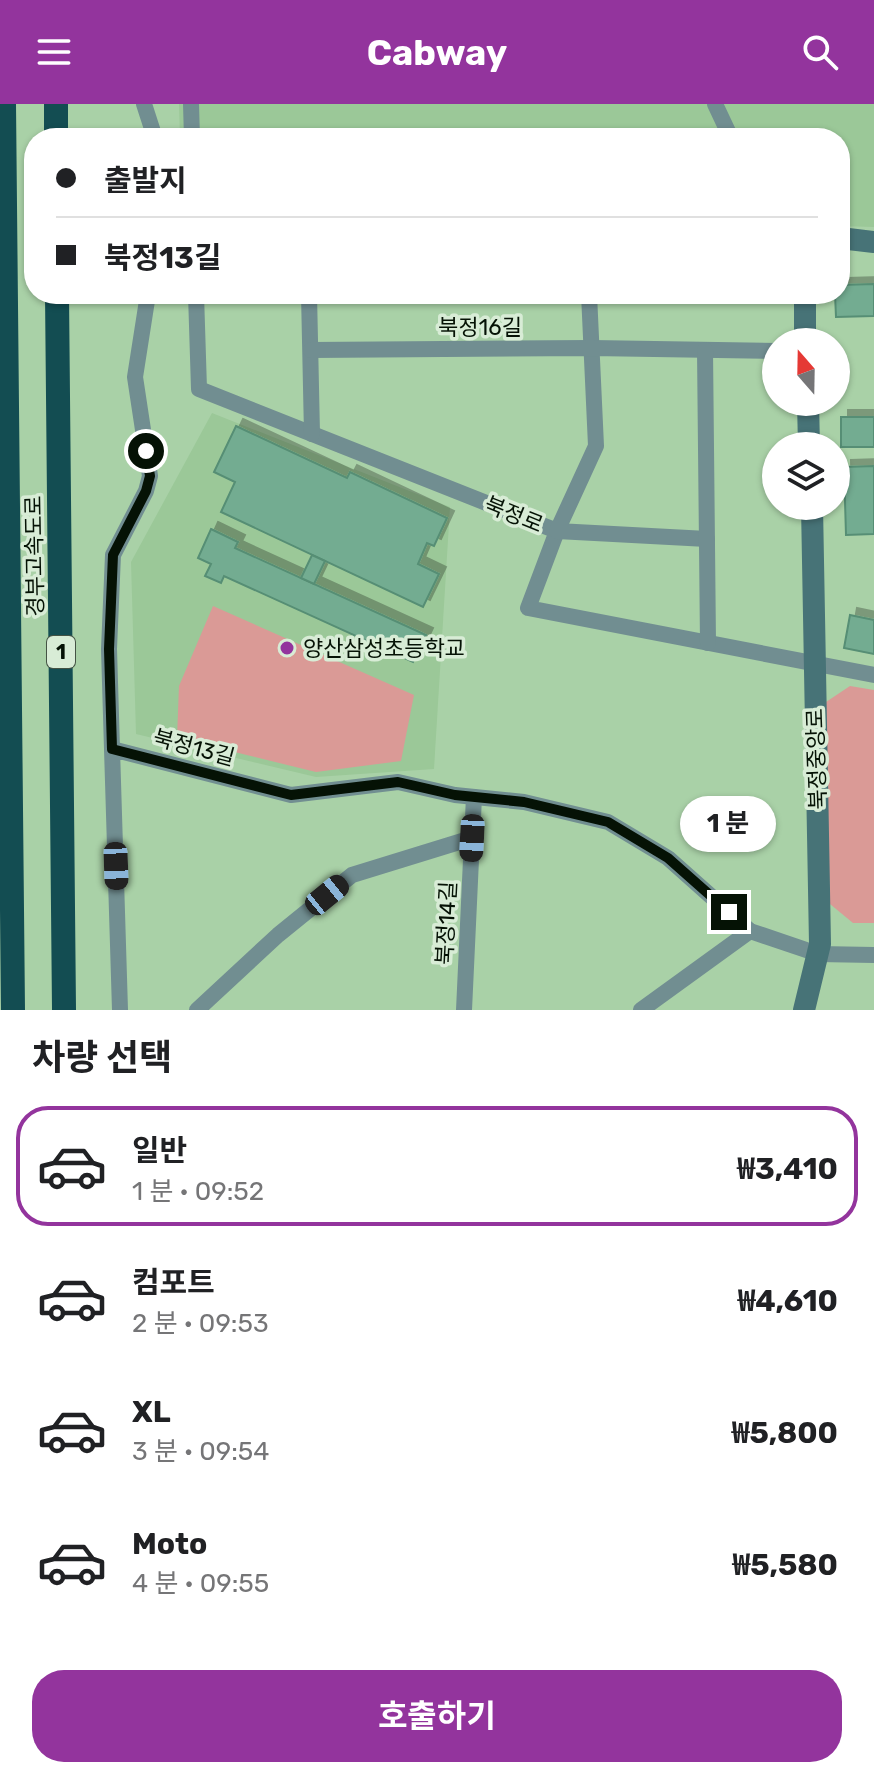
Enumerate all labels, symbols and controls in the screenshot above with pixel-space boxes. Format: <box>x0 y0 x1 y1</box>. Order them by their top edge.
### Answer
icon: menu <box>32 30 76 74</box>
icon: search <box>798 30 842 74</box>
text: Cabway <box>367 31 507 74</box>
text: 출발지 <box>104 163 187 199</box>
text: 북정13길 <box>104 240 221 276</box>
street label: 북정16길 <box>438 314 522 341</box>
north arrow <box>762 328 850 416</box>
map controls <box>762 328 850 520</box>
button: layers <box>762 432 850 520</box>
route start <box>128 433 164 469</box>
street label: 북정로 <box>481 491 547 538</box>
street label: 경부고속도로 <box>20 495 49 617</box>
place label: 양산삼성초등학교 <box>303 635 465 662</box>
road number: 1 <box>47 636 75 668</box>
marker: 양산삼성초등학교 <box>278 639 296 657</box>
street label: 북정중앙로 <box>801 708 832 810</box>
street label: 북정13길 <box>150 724 238 771</box>
callout: 1 분 <box>681 796 777 852</box>
text: 1 분 <box>707 808 749 839</box>
car <box>459 813 485 863</box>
car <box>103 842 129 890</box>
car <box>301 871 353 919</box>
street label: 북정14길 <box>431 880 462 966</box>
route end <box>711 894 747 930</box>
text: 차량 선택 <box>32 1036 172 1079</box>
icon: car <box>36 1130 108 1202</box>
text: 일반 <box>132 1133 187 1169</box>
text: ₩3,410 <box>737 1151 838 1187</box>
text: 1 분 · 09:52 <box>132 1176 264 1207</box>
icon: car <box>36 1262 108 1334</box>
text: 컴포트 <box>132 1265 215 1301</box>
text: ₩4,610 <box>738 1283 838 1319</box>
text: 2 분 · 09:53 <box>132 1308 269 1339</box>
icon: car <box>36 1394 108 1466</box>
text: XL <box>132 1394 171 1430</box>
text: ₩5,800 <box>732 1415 838 1451</box>
text: 3 분 · 09:54 <box>132 1436 269 1467</box>
icon: car <box>36 1526 108 1598</box>
text: Moto <box>132 1526 207 1562</box>
text: ₩5,580 <box>733 1547 838 1583</box>
text: 4 분 · 09:55 <box>132 1568 269 1599</box>
button: 호출하기 <box>32 1670 842 1762</box>

